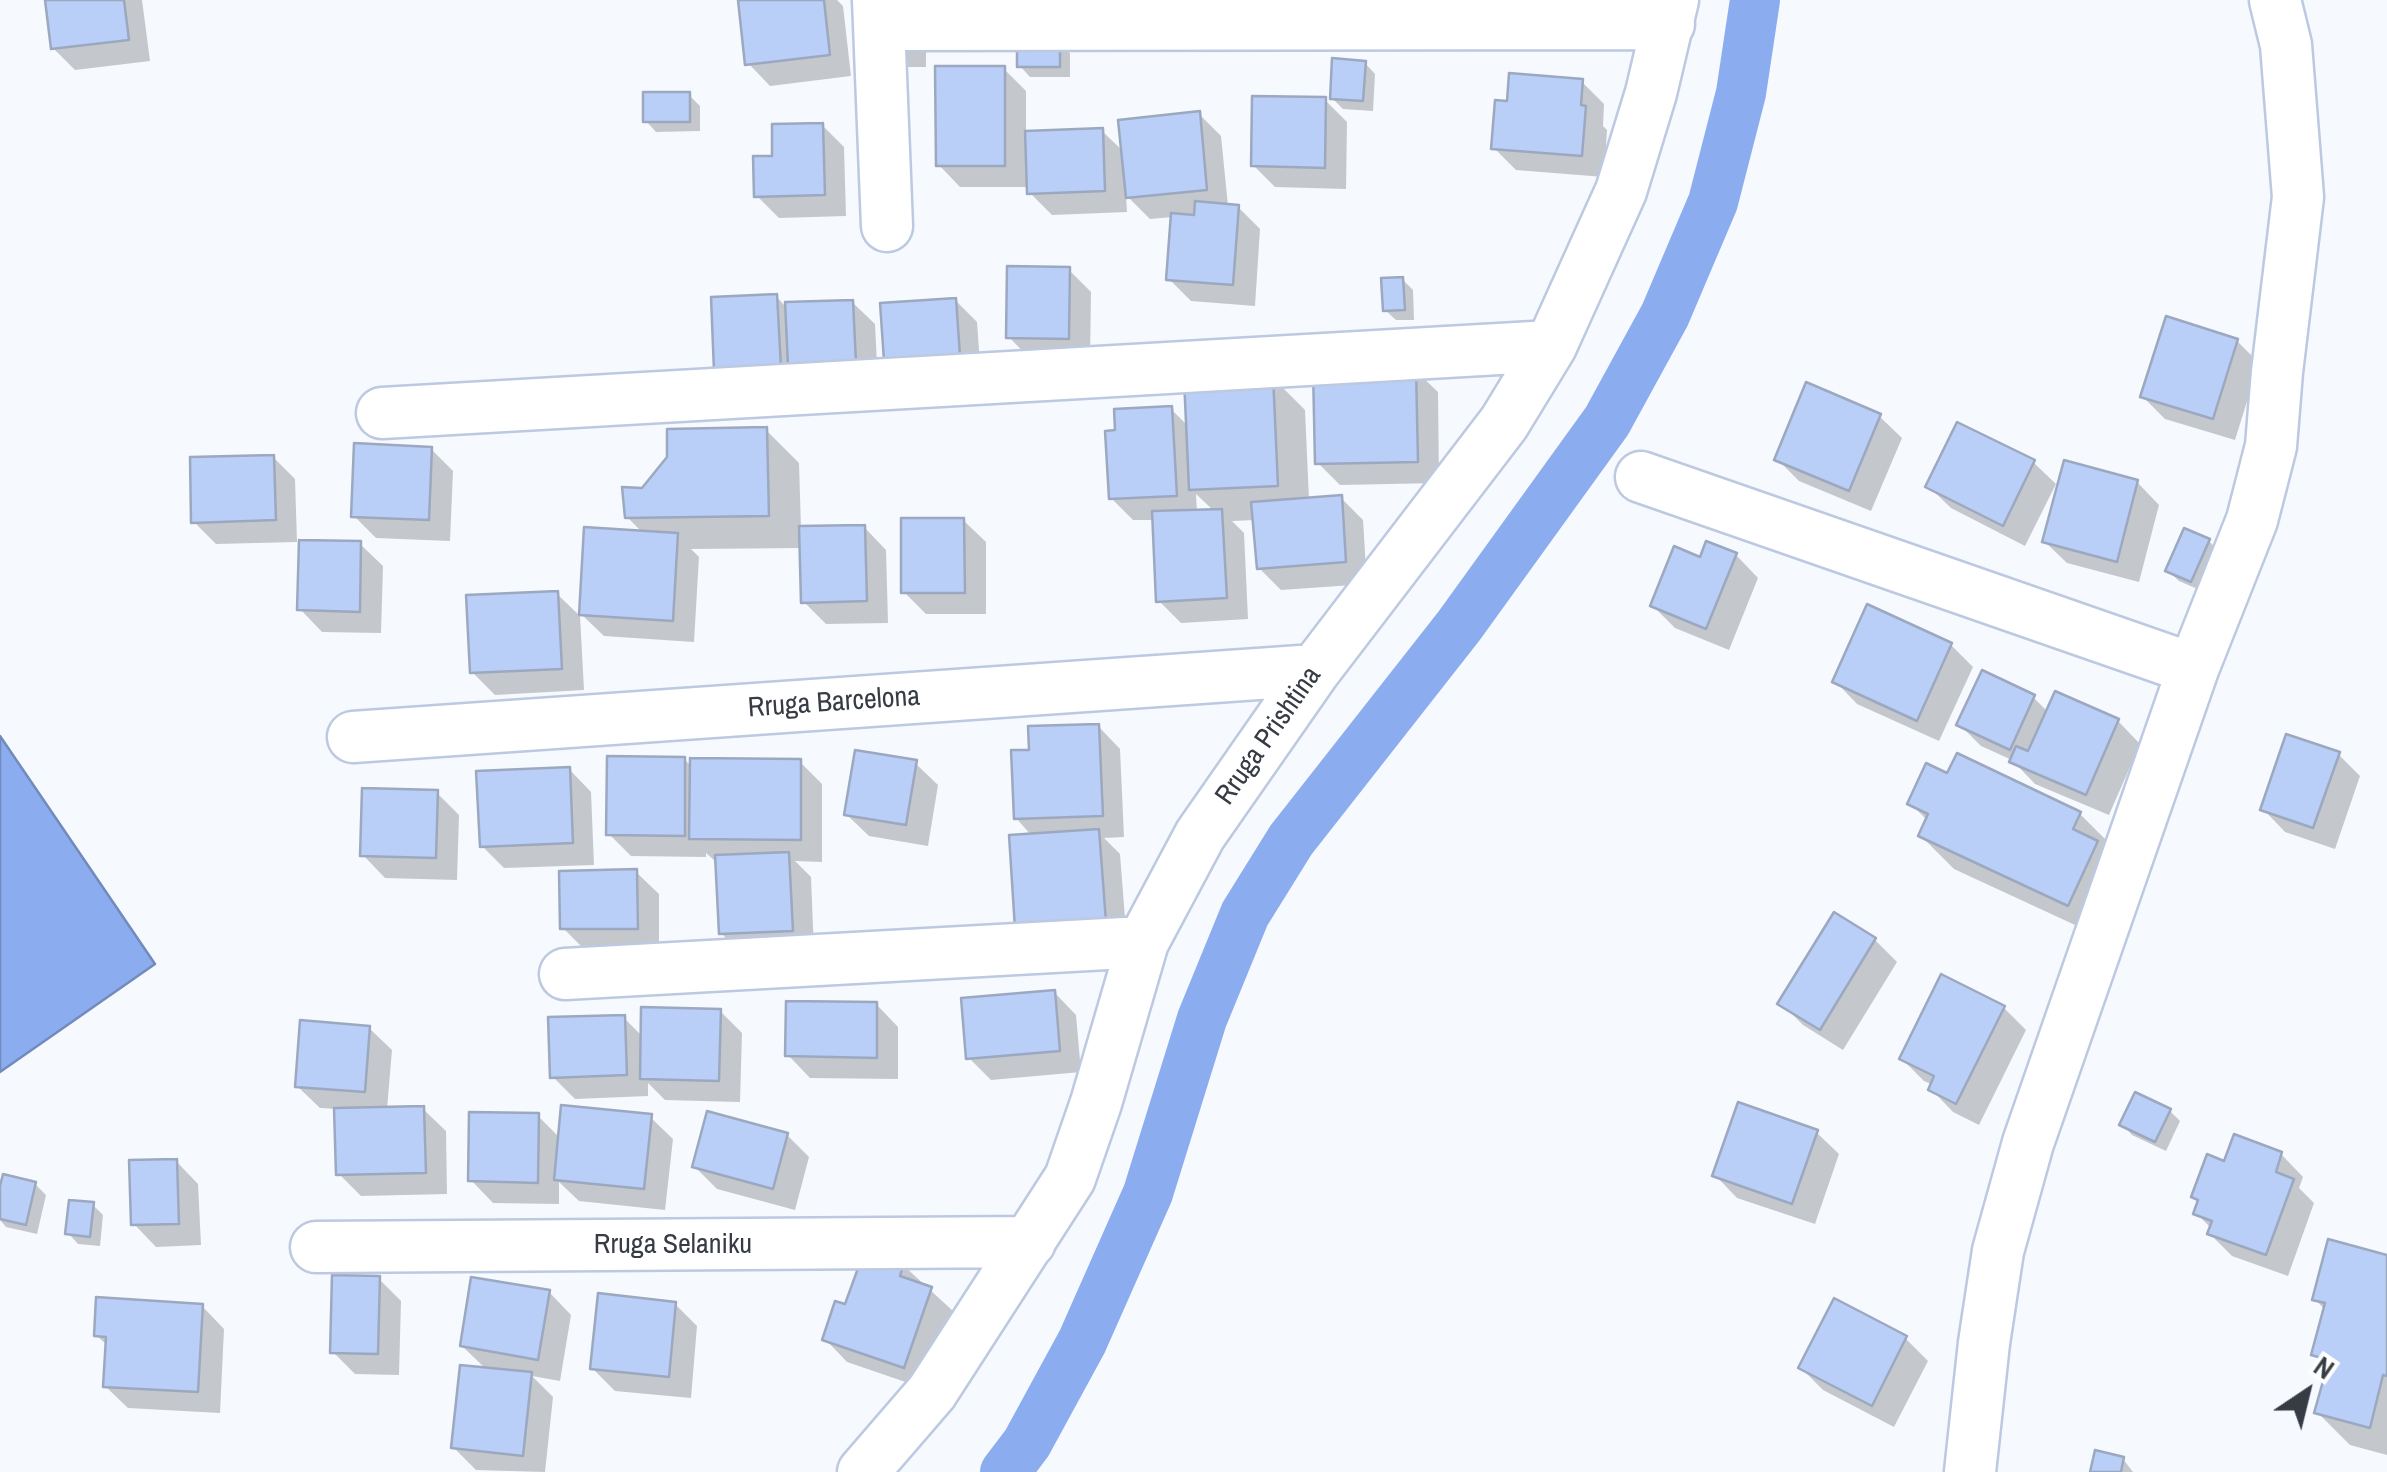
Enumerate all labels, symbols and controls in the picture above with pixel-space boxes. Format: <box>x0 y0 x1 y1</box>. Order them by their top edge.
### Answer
street label: Rruga Prishtina <box>1209 661 1329 811</box>
street label: Rruga Barcelona <box>747 680 921 726</box>
street label: Rruga Selaniku <box>594 1228 752 1262</box>
north arrow <box>2257 1342 2357 1442</box>
text: N <box>2307 1347 2342 1388</box>

